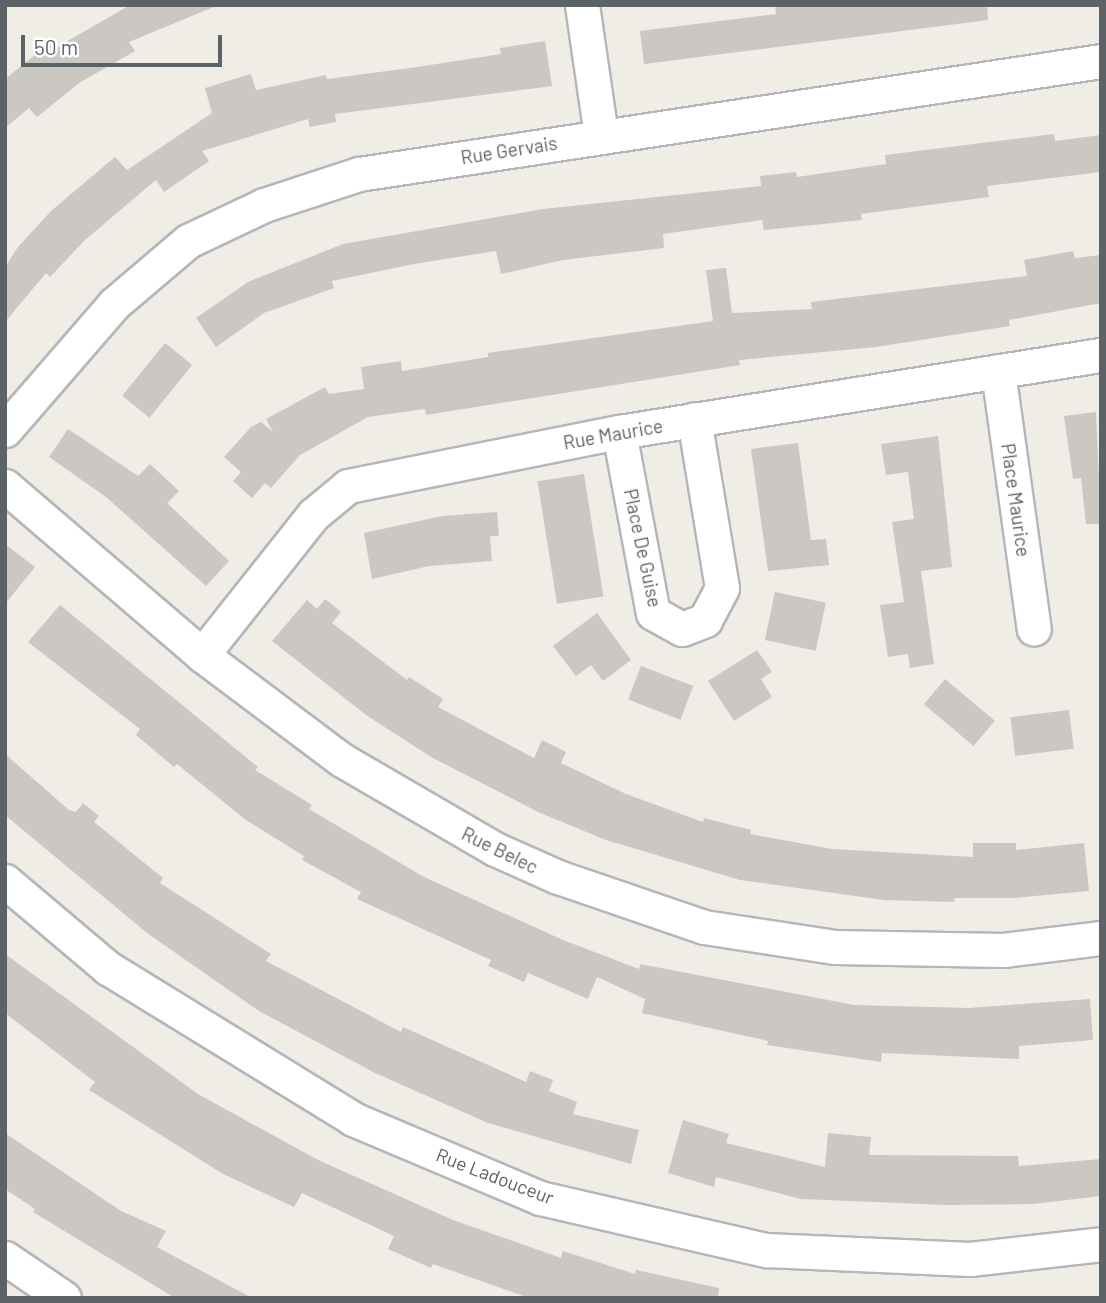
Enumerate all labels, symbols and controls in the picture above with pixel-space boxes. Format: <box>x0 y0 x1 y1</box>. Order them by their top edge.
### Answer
scale bar <box>24 21 226 65</box>
text: 50 m <box>34 34 78 59</box>
street label: Rue Gervais <box>459 131 559 169</box>
street label: Rue Maurice <box>561 414 665 454</box>
street label: Place Maurice <box>997 442 1035 558</box>
street label: Place De Guise <box>619 487 667 609</box>
street label: Rue Belec <box>458 822 542 878</box>
street label: Rue Ladouceur <box>433 1143 557 1209</box>

